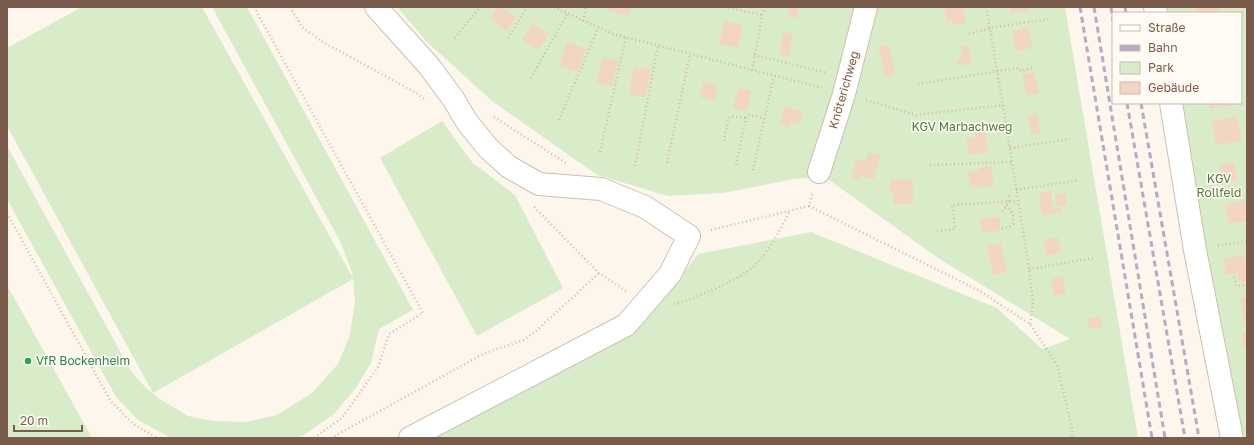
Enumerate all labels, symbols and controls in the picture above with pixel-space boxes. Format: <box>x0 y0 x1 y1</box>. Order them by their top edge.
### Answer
legend <box>1112 12 1242 104</box>
text: Straße <box>1148 20 1186 35</box>
text: Bahn <box>1148 40 1178 55</box>
street label: Knöterichweg <box>825 49 862 131</box>
text: Park <box>1148 60 1174 75</box>
text: Gebäude <box>1148 80 1199 95</box>
park label: KGV Marbachweg <box>912 119 1012 134</box>
park label: KGV Rollfeld <box>1196 171 1242 200</box>
place label: VfR Bockenheim <box>36 353 130 368</box>
marker: VfR Bockenheim <box>23 356 33 366</box>
scale bar <box>14 407 82 433</box>
text: 20 m <box>20 413 48 428</box>

